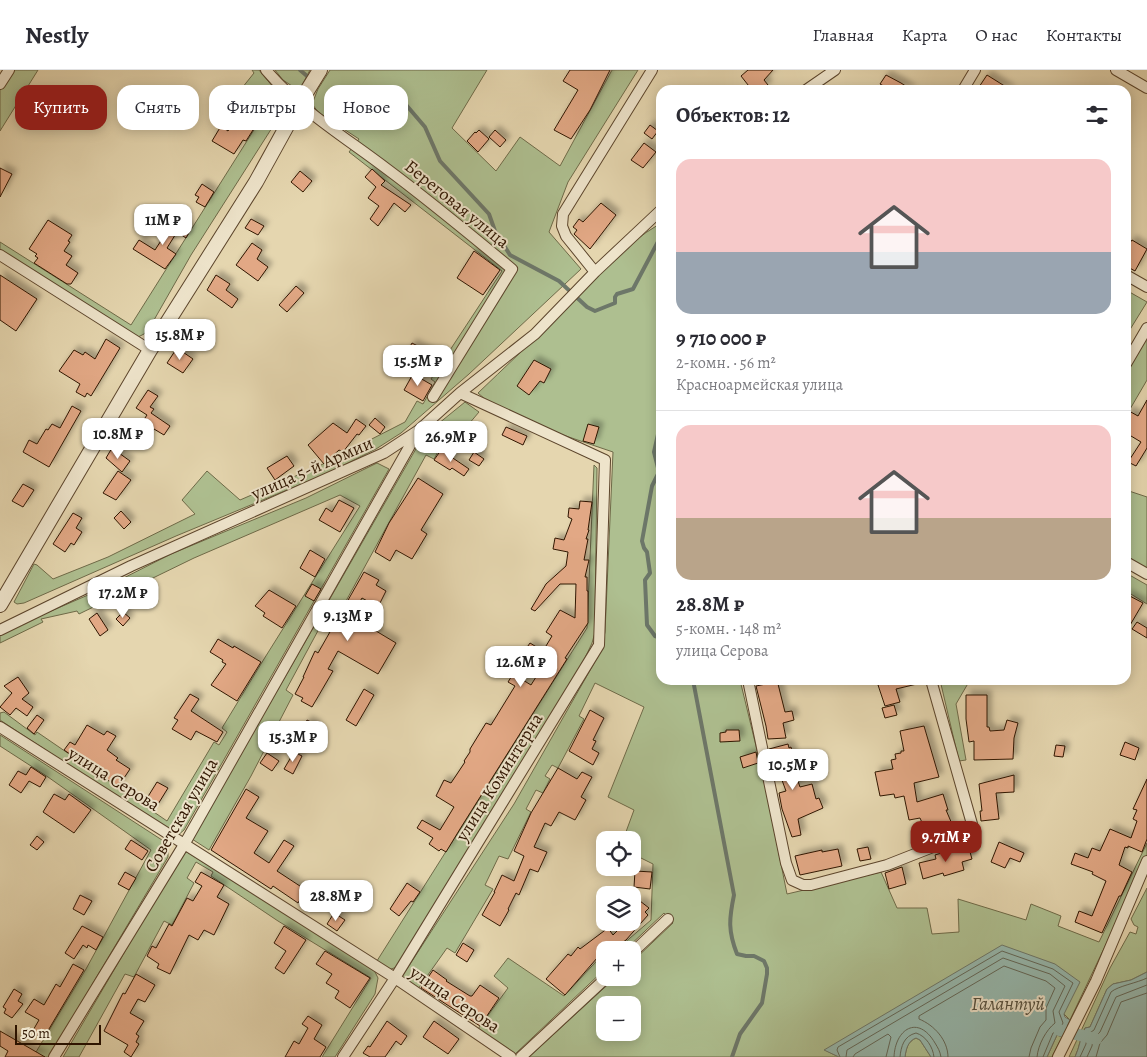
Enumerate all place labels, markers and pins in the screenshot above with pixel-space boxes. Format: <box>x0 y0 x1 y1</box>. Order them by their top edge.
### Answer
pin: 11M ₽ <box>128 204 198 246</box>
pin: 15.8M ₽ <box>134 318 226 361</box>
pin: 15.5M ₽ <box>372 344 464 387</box>
pin: 10.8M ₽ <box>72 418 164 460</box>
pin: 26.9M ₽ <box>405 420 497 463</box>
pin: 17.2M ₽ <box>77 576 169 619</box>
pin: 9.13M ₽ <box>302 600 394 642</box>
pin: 12.6M ₽ <box>475 646 567 688</box>
pin: 15.3M ₽ <box>247 720 339 763</box>
pin: 10.5M ₽ <box>747 748 839 791</box>
pin: 9.71M ₽ <box>900 820 992 863</box>
pin: 28.8M ₽ <box>290 880 382 922</box>

